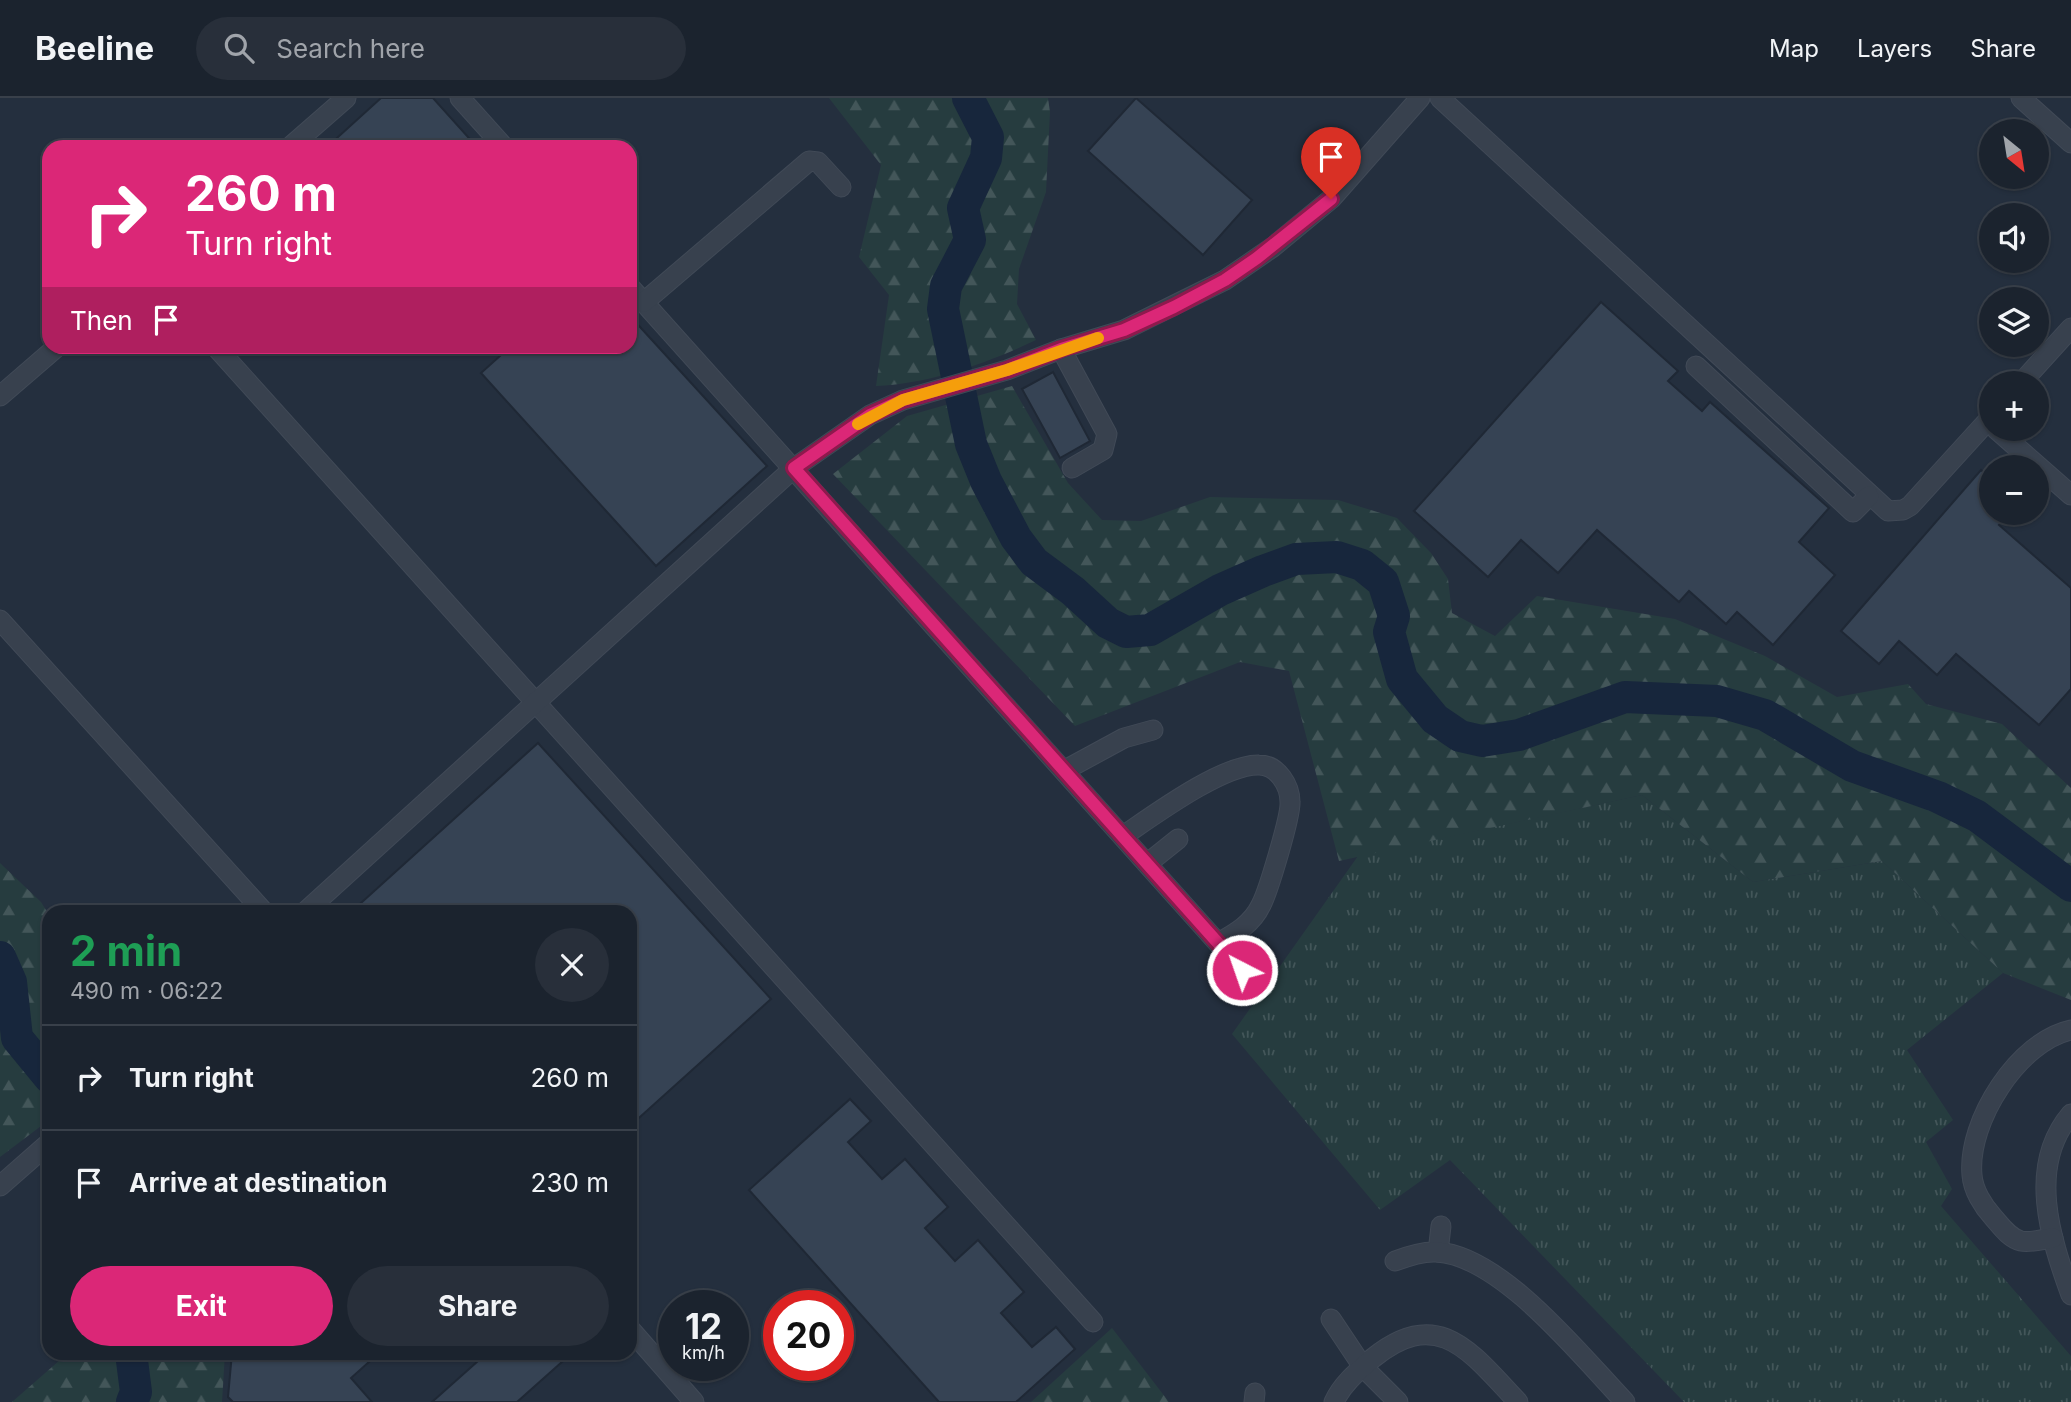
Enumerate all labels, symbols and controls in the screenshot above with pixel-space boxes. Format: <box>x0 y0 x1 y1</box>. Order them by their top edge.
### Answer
search box <box>196 17 686 80</box>
text: Beeline <box>35 28 154 68</box>
icon: search <box>220 29 258 67</box>
text: Search here <box>276 33 425 64</box>
text: Map <box>1769 34 1819 63</box>
text: Layers <box>1857 34 1932 63</box>
text: Share <box>1970 34 2036 63</box>
north arrow <box>1979 119 2049 189</box>
map controls <box>1979 119 2049 525</box>
pin <box>1301 127 1361 199</box>
icon: arrive <box>1312 138 1350 176</box>
text: 260 m <box>185 164 337 223</box>
icon: right <box>70 168 161 259</box>
button: sound <box>1979 203 2049 273</box>
text: Turn right <box>185 224 332 263</box>
button: layers <box>1979 287 2049 357</box>
icon: arrive <box>147 301 185 339</box>
text: Then <box>70 305 133 336</box>
button: + <box>1979 371 2049 441</box>
button: − <box>1979 455 2049 525</box>
text: 2 min <box>70 925 182 976</box>
button: close <box>535 928 609 1002</box>
position arrow <box>1205 933 1279 1007</box>
text: 490 m · 06:22 <box>70 977 223 1005</box>
icon: right <box>70 1059 108 1097</box>
text: Turn right <box>129 1062 254 1093</box>
text: 260 m <box>531 1062 609 1093</box>
icon: arrive <box>70 1164 108 1202</box>
text: Arrive at destination <box>129 1167 388 1198</box>
text: 230 m <box>531 1167 609 1198</box>
button: Exit <box>70 1266 333 1346</box>
button: Share <box>347 1266 609 1346</box>
speed limit sign: 20 <box>763 1290 854 1381</box>
text: 12 <box>685 1305 722 1347</box>
text: km/h <box>682 1342 725 1363</box>

